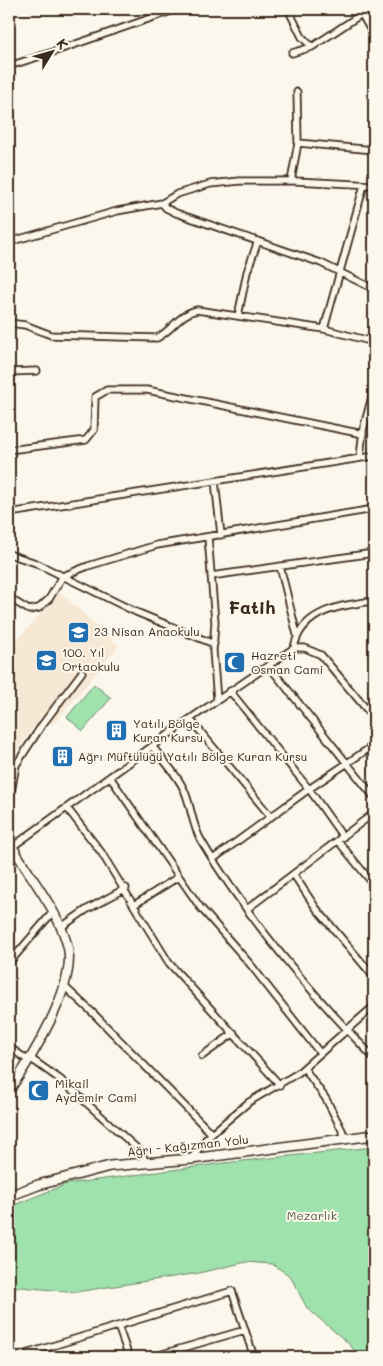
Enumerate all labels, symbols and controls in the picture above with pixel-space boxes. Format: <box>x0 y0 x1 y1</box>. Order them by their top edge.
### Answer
north arrow <box>28 28 78 78</box>
text: K <box>52 34 73 53</box>
district label: Fatih <box>228 595 276 619</box>
school or university icon: 23 Nisan Anaokulu <box>66 620 90 644</box>
place label: 23 Nisan Anaokulu <box>94 623 200 639</box>
place label: 100. Yıl Ortaokulu <box>62 644 120 674</box>
place label: Hazreti Osman Cami <box>251 647 323 677</box>
school or university icon: 100. Yıl Ortaokulu <box>34 648 58 672</box>
mosque icon: Hazreti Osman Cami <box>223 651 247 675</box>
place label: Yatılı Bölge Kuran Kursu <box>133 715 203 745</box>
building icon: Yatılı Bölge Kuran Kursu <box>105 719 129 743</box>
building icon: Ağrı Müftülüğü Yatılı Bölge Kuran Kursu <box>50 745 74 769</box>
place label: Ağrı Müftülüğü Yatılı Bölge Kuran Kursu <box>78 748 307 764</box>
place label: Mikail Aydemir Cami <box>55 1075 137 1105</box>
mosque icon: Mikail Aydemir Cami <box>27 1079 51 1103</box>
street label: Ağrı - Kağızman Yolu <box>126 1131 249 1159</box>
park label: Mezarlık <box>287 1207 337 1223</box>

